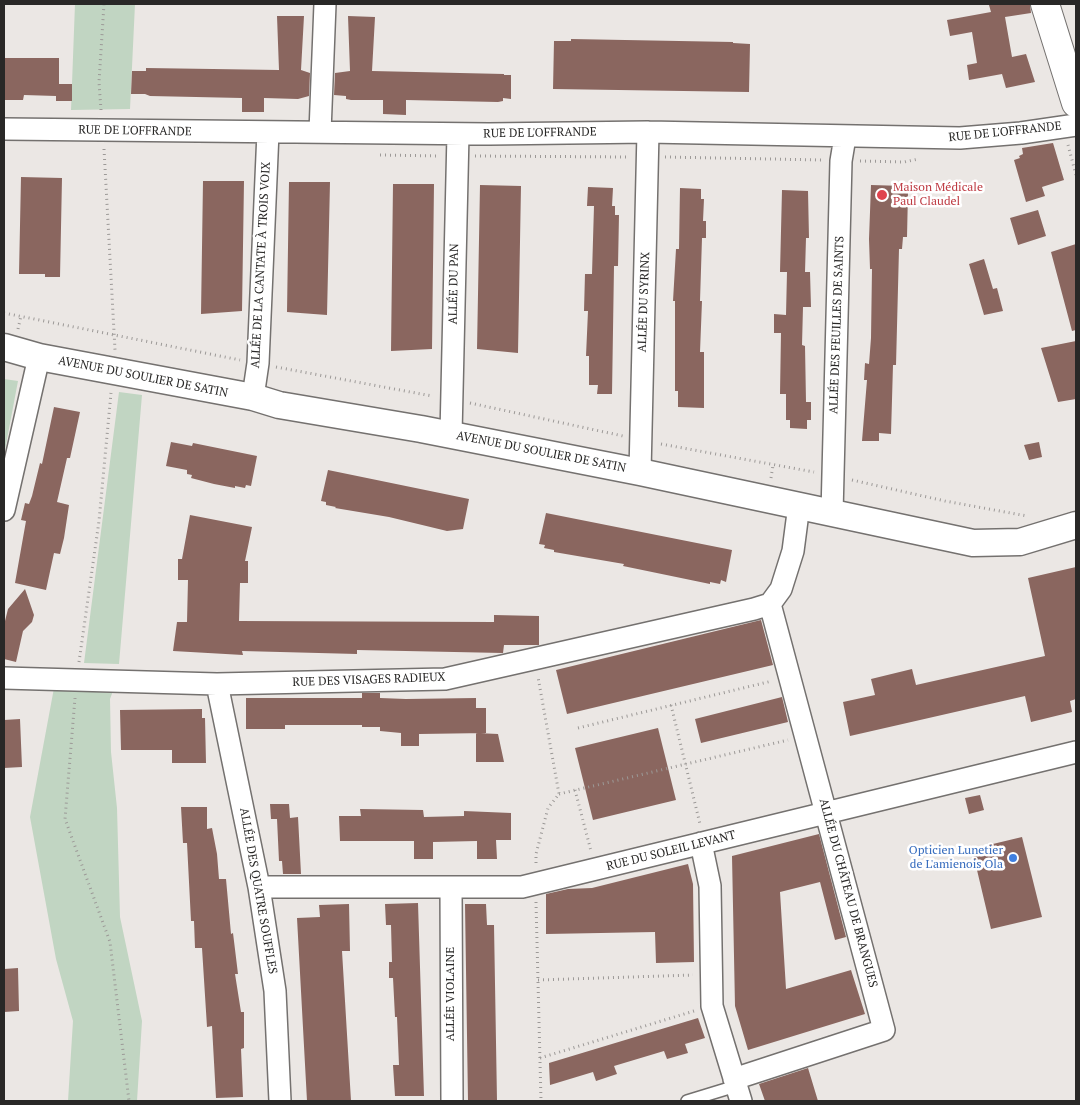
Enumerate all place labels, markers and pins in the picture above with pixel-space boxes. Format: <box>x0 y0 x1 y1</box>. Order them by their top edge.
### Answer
place label: Maison Médicale Paul Claudel <box>893 181 983 209</box>
marker: Maison Médicale Paul Claudel <box>875 188 889 202</box>
place label: Opticien Lunetier de L'amienois Ola <box>909 844 1003 872</box>
marker: Opticien Lunetier de L'amienois Ola <box>1007 852 1019 864</box>

